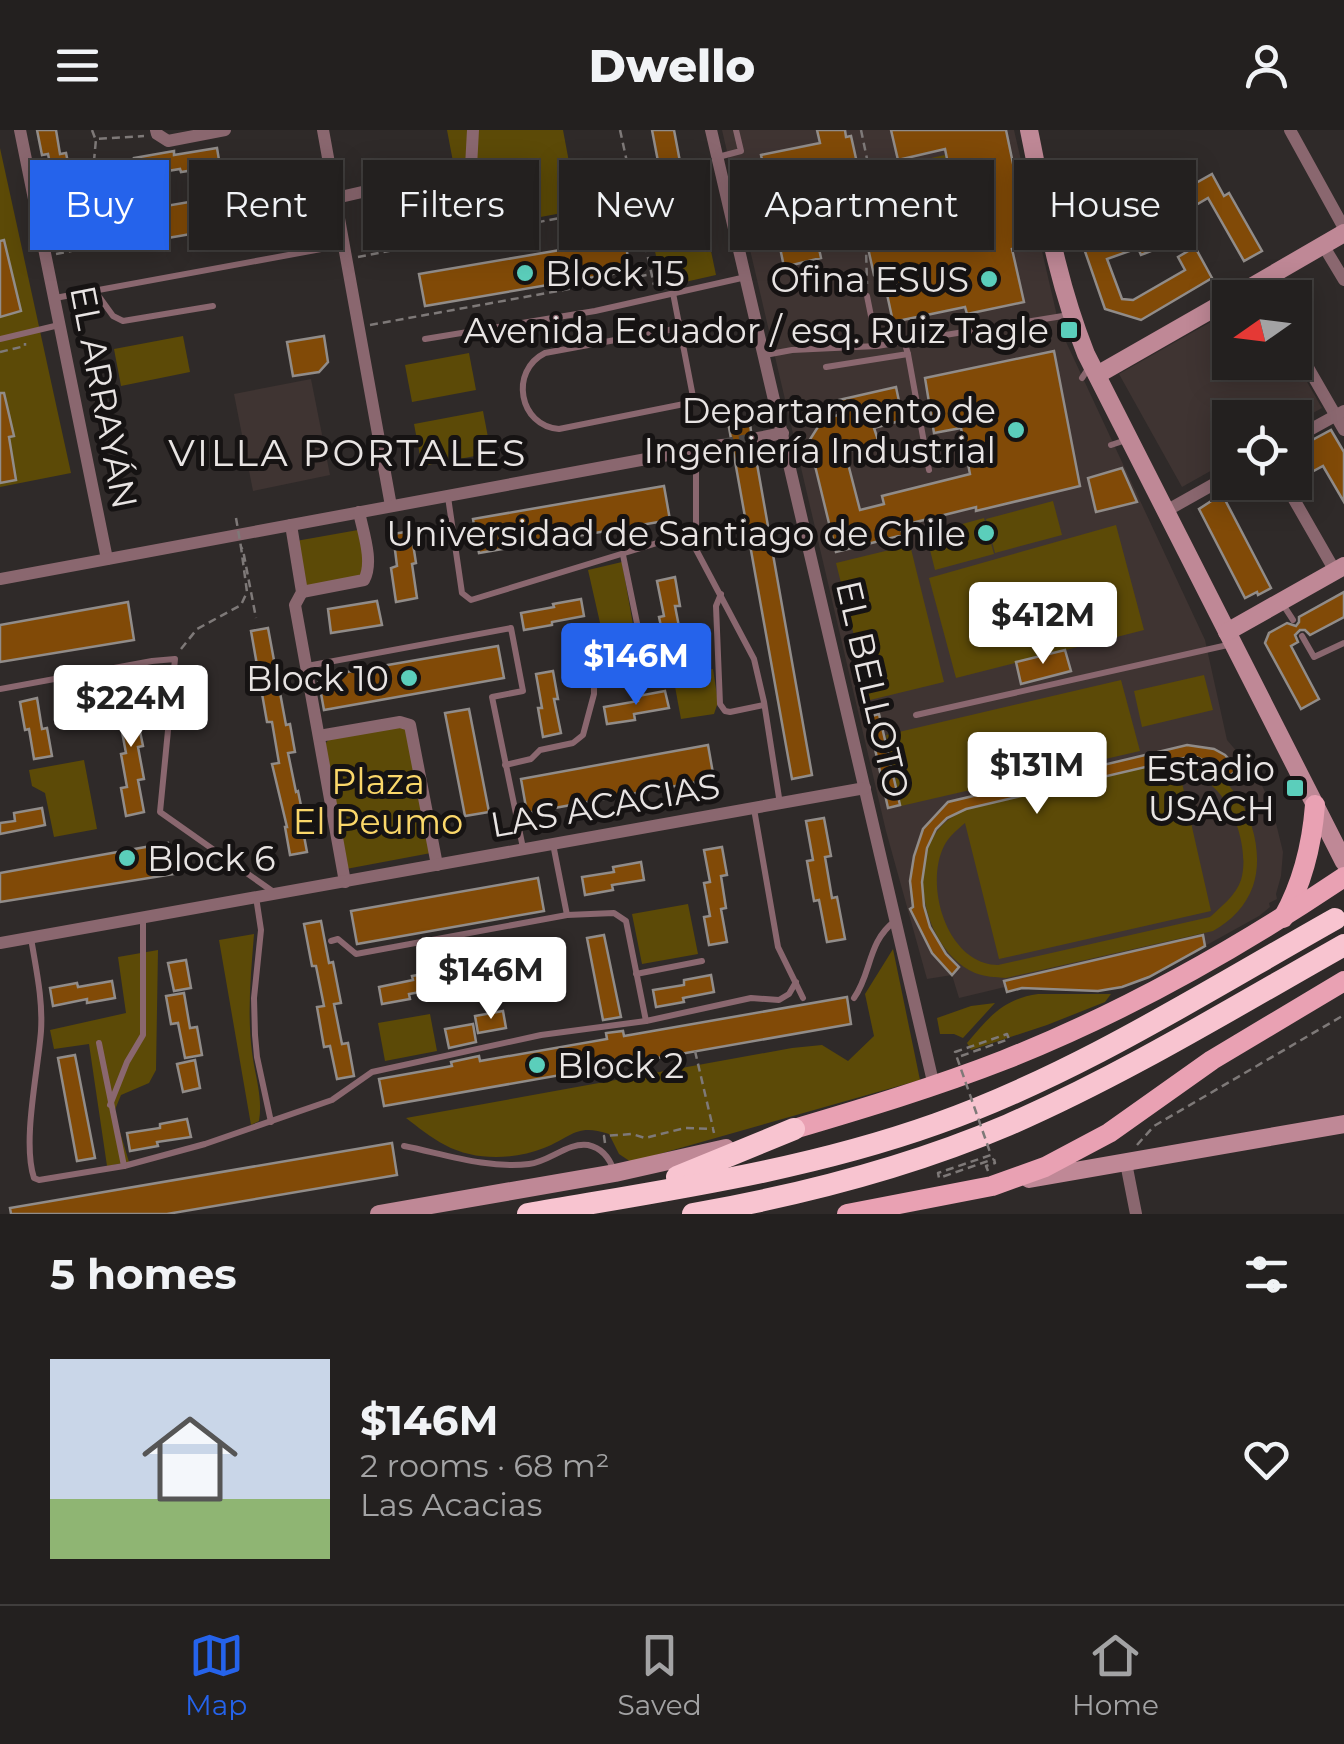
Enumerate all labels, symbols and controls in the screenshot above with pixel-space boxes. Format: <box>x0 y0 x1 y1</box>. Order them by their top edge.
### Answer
icon: menu <box>50 38 105 93</box>
text: Dwello <box>589 38 755 93</box>
icon: person <box>1239 38 1294 93</box>
chip: Buy <box>30 160 169 250</box>
chip: Rent <box>189 160 343 250</box>
chip: Filters <box>363 160 539 250</box>
chip: New <box>559 160 710 250</box>
chip: Apartment <box>730 160 994 250</box>
chip: House <box>1014 160 1196 250</box>
place label: Block 15 <box>545 252 685 295</box>
place label: Ofina ESUS <box>770 258 969 301</box>
marker: Block 15 <box>514 262 536 284</box>
marker: Ofina ESUS <box>978 268 1000 290</box>
north arrow <box>1212 280 1312 380</box>
map controls <box>1212 280 1312 500</box>
street label: EL ARRAYÁN <box>61 282 147 512</box>
place label: Avenida Ecuador / esq. Ruiz Tagle <box>464 309 1049 352</box>
marker: Avenida Ecuador / esq. Ruiz Tagle <box>1058 319 1080 341</box>
place label: Departamento de Ingeniería Industrial <box>643 389 996 472</box>
button: locate <box>1212 400 1312 500</box>
marker: Departamento de Ingeniería Industrial <box>1005 419 1027 441</box>
district label: VILLA PORTALES <box>168 429 528 476</box>
place label: Universidad de Santiago de Chile <box>386 512 966 555</box>
marker: Universidad de Santiago de Chile <box>975 522 997 544</box>
street label: EL BELLOTO <box>827 576 919 802</box>
pin: $412M <box>973 582 1113 667</box>
text: $412M <box>991 595 1095 634</box>
pin: $146M <box>566 623 706 708</box>
text: $146M <box>583 636 689 675</box>
place label: Block 10 <box>246 657 389 700</box>
pin: $224M <box>61 665 201 750</box>
marker: Block 10 <box>398 667 420 689</box>
text: $224M <box>76 678 186 717</box>
pin: $131M <box>967 732 1107 817</box>
text: $131M <box>990 745 1084 784</box>
place label: Estadio USACH <box>1146 747 1275 830</box>
park label: Plaza El Peumo <box>293 760 463 843</box>
street label: LAS ACACIAS <box>487 764 723 846</box>
marker: Estadio USACH <box>1284 777 1306 799</box>
place label: Block 6 <box>147 837 276 880</box>
marker: Block 6 <box>116 847 138 869</box>
pin: $146M <box>421 937 561 1022</box>
text: $146M <box>438 950 544 989</box>
place label: Block 2 <box>557 1044 684 1087</box>
marker: Block 2 <box>526 1054 548 1076</box>
icon: filters <box>1239 1247 1294 1302</box>
text: 5 homes <box>50 1248 237 1300</box>
text: $146M <box>360 1394 499 1446</box>
icon: home <box>130 1399 250 1519</box>
icon: heart <box>1239 1432 1294 1487</box>
text: 2 rooms · 68 m² <box>360 1446 610 1485</box>
text: Las Acacias <box>360 1485 542 1524</box>
tab: Map <box>185 1628 247 1722</box>
tab: Saved <box>618 1628 702 1722</box>
tab: Home <box>1072 1628 1159 1722</box>

